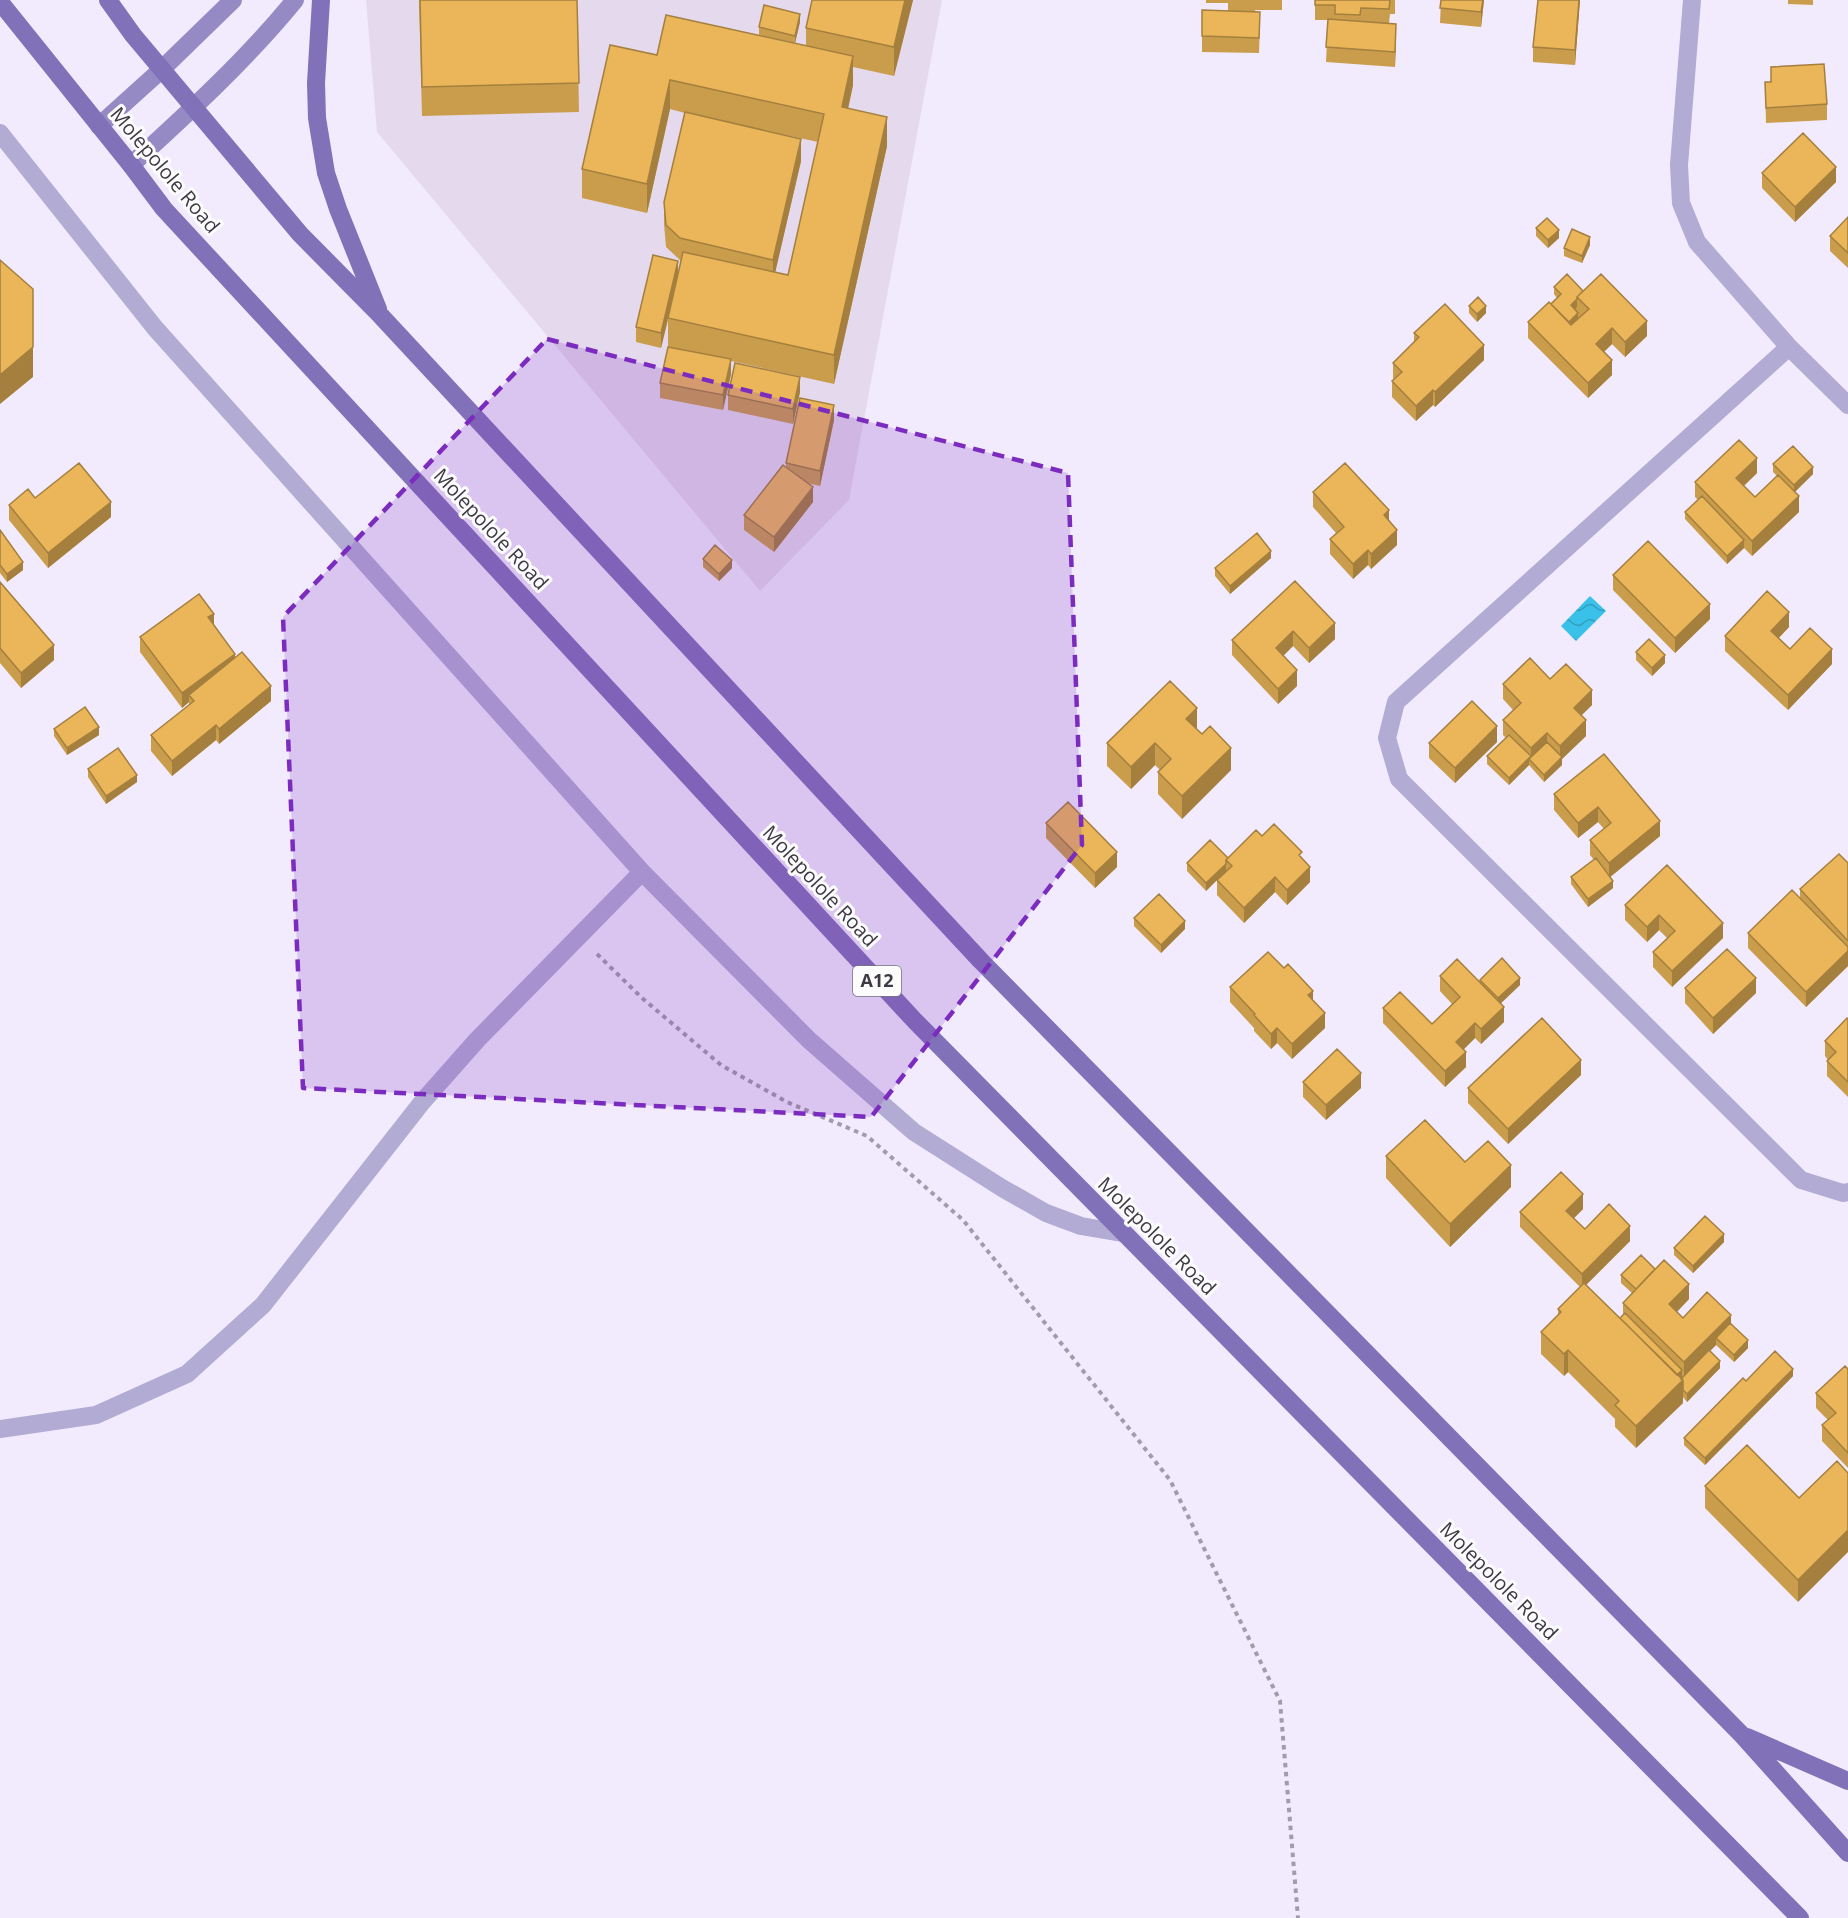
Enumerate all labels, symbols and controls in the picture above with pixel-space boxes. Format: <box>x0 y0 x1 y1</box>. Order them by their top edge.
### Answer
street label: Molepolole Road <box>105 101 226 238</box>
street label: Molepolole Road <box>428 462 555 595</box>
street label: Molepolole Road <box>757 819 884 952</box>
road number: A12 <box>853 966 901 996</box>
street label: Molepolole Road <box>1092 1171 1222 1301</box>
street label: Molepolole Road <box>1434 1516 1564 1646</box>

